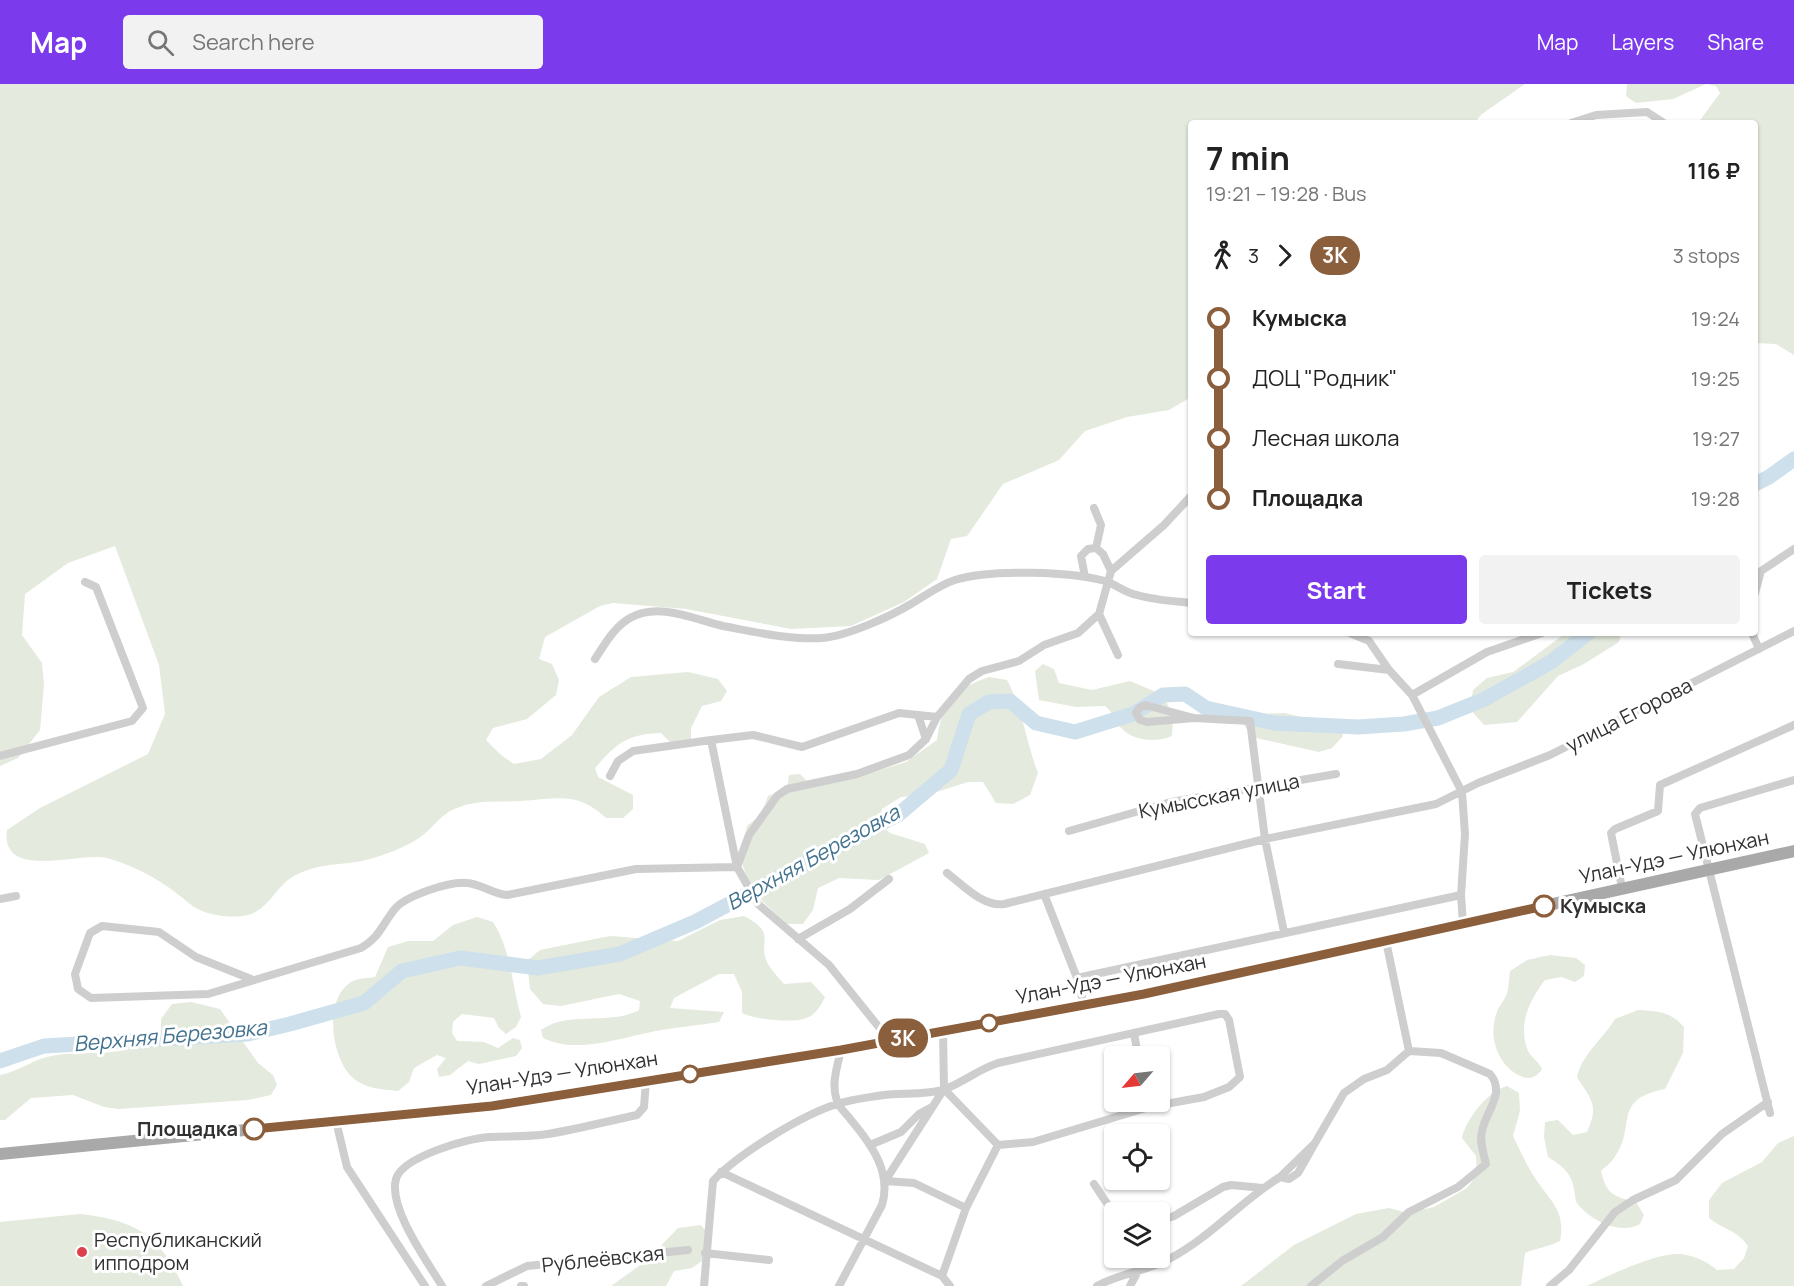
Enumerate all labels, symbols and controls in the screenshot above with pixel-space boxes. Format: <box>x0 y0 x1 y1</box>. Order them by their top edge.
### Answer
search box <box>123 15 543 69</box>
text: Map <box>30 23 87 61</box>
icon: search <box>144 26 177 59</box>
text: Search here <box>192 27 315 57</box>
text: Map <box>1537 28 1578 56</box>
text: Layers <box>1611 28 1674 56</box>
text: Share <box>1707 28 1764 56</box>
text: 7 min <box>1206 135 1290 180</box>
text: 116 ₽ <box>1688 156 1740 186</box>
text: 19:21 – 19:28 · Bus <box>1206 180 1367 207</box>
icon: walk <box>1206 239 1239 272</box>
icon: forward <box>1268 239 1301 272</box>
text: 3К <box>1322 241 1348 269</box>
text: 3 <box>1248 242 1259 269</box>
text: 3 stops <box>1673 242 1740 269</box>
text: Кумыска <box>1252 303 1347 333</box>
text: 19:24 <box>1691 305 1740 332</box>
text: ДОЦ "Родник" <box>1252 363 1397 393</box>
text: 19:25 <box>1691 365 1740 392</box>
text: Лесная школа <box>1252 423 1399 453</box>
text: 19:27 <box>1692 425 1740 452</box>
text: Площадка <box>1252 483 1363 513</box>
text: 19:28 <box>1691 485 1740 512</box>
button: Start <box>1206 555 1467 624</box>
button: Tickets <box>1479 555 1740 624</box>
street label: улица Егорова <box>1561 671 1697 758</box>
street label: Кумысская улица <box>1136 767 1302 824</box>
water label: Верхняя Березовка <box>721 797 905 916</box>
street label: Улан-Удэ — Улюнхан <box>1577 823 1771 890</box>
place label: Кумыска <box>1560 892 1646 919</box>
marker: Кумыска <box>1533 895 1555 917</box>
street label: Улан-Удэ — Улюнхан <box>1013 947 1208 1010</box>
water label: Верхняя Березовка <box>72 1013 269 1057</box>
unlabelled marker <box>980 1014 998 1032</box>
line badge: 3К <box>876 1018 930 1058</box>
text: 3К <box>890 1024 916 1052</box>
street label: Улан-Удэ — Улюнхан <box>464 1044 659 1101</box>
north arrow <box>1104 1046 1170 1112</box>
map controls <box>1104 1046 1170 1268</box>
unlabelled marker <box>681 1065 699 1083</box>
place label: Площадка <box>137 1115 238 1142</box>
marker: Площадка <box>243 1118 265 1140</box>
button: locate <box>1104 1124 1170 1190</box>
button: layers <box>1104 1202 1170 1268</box>
place label: Республиканский ипподром <box>94 1226 262 1276</box>
street label: Рублеёвская <box>540 1239 666 1278</box>
marker: Республиканский ипподром <box>75 1245 89 1259</box>

